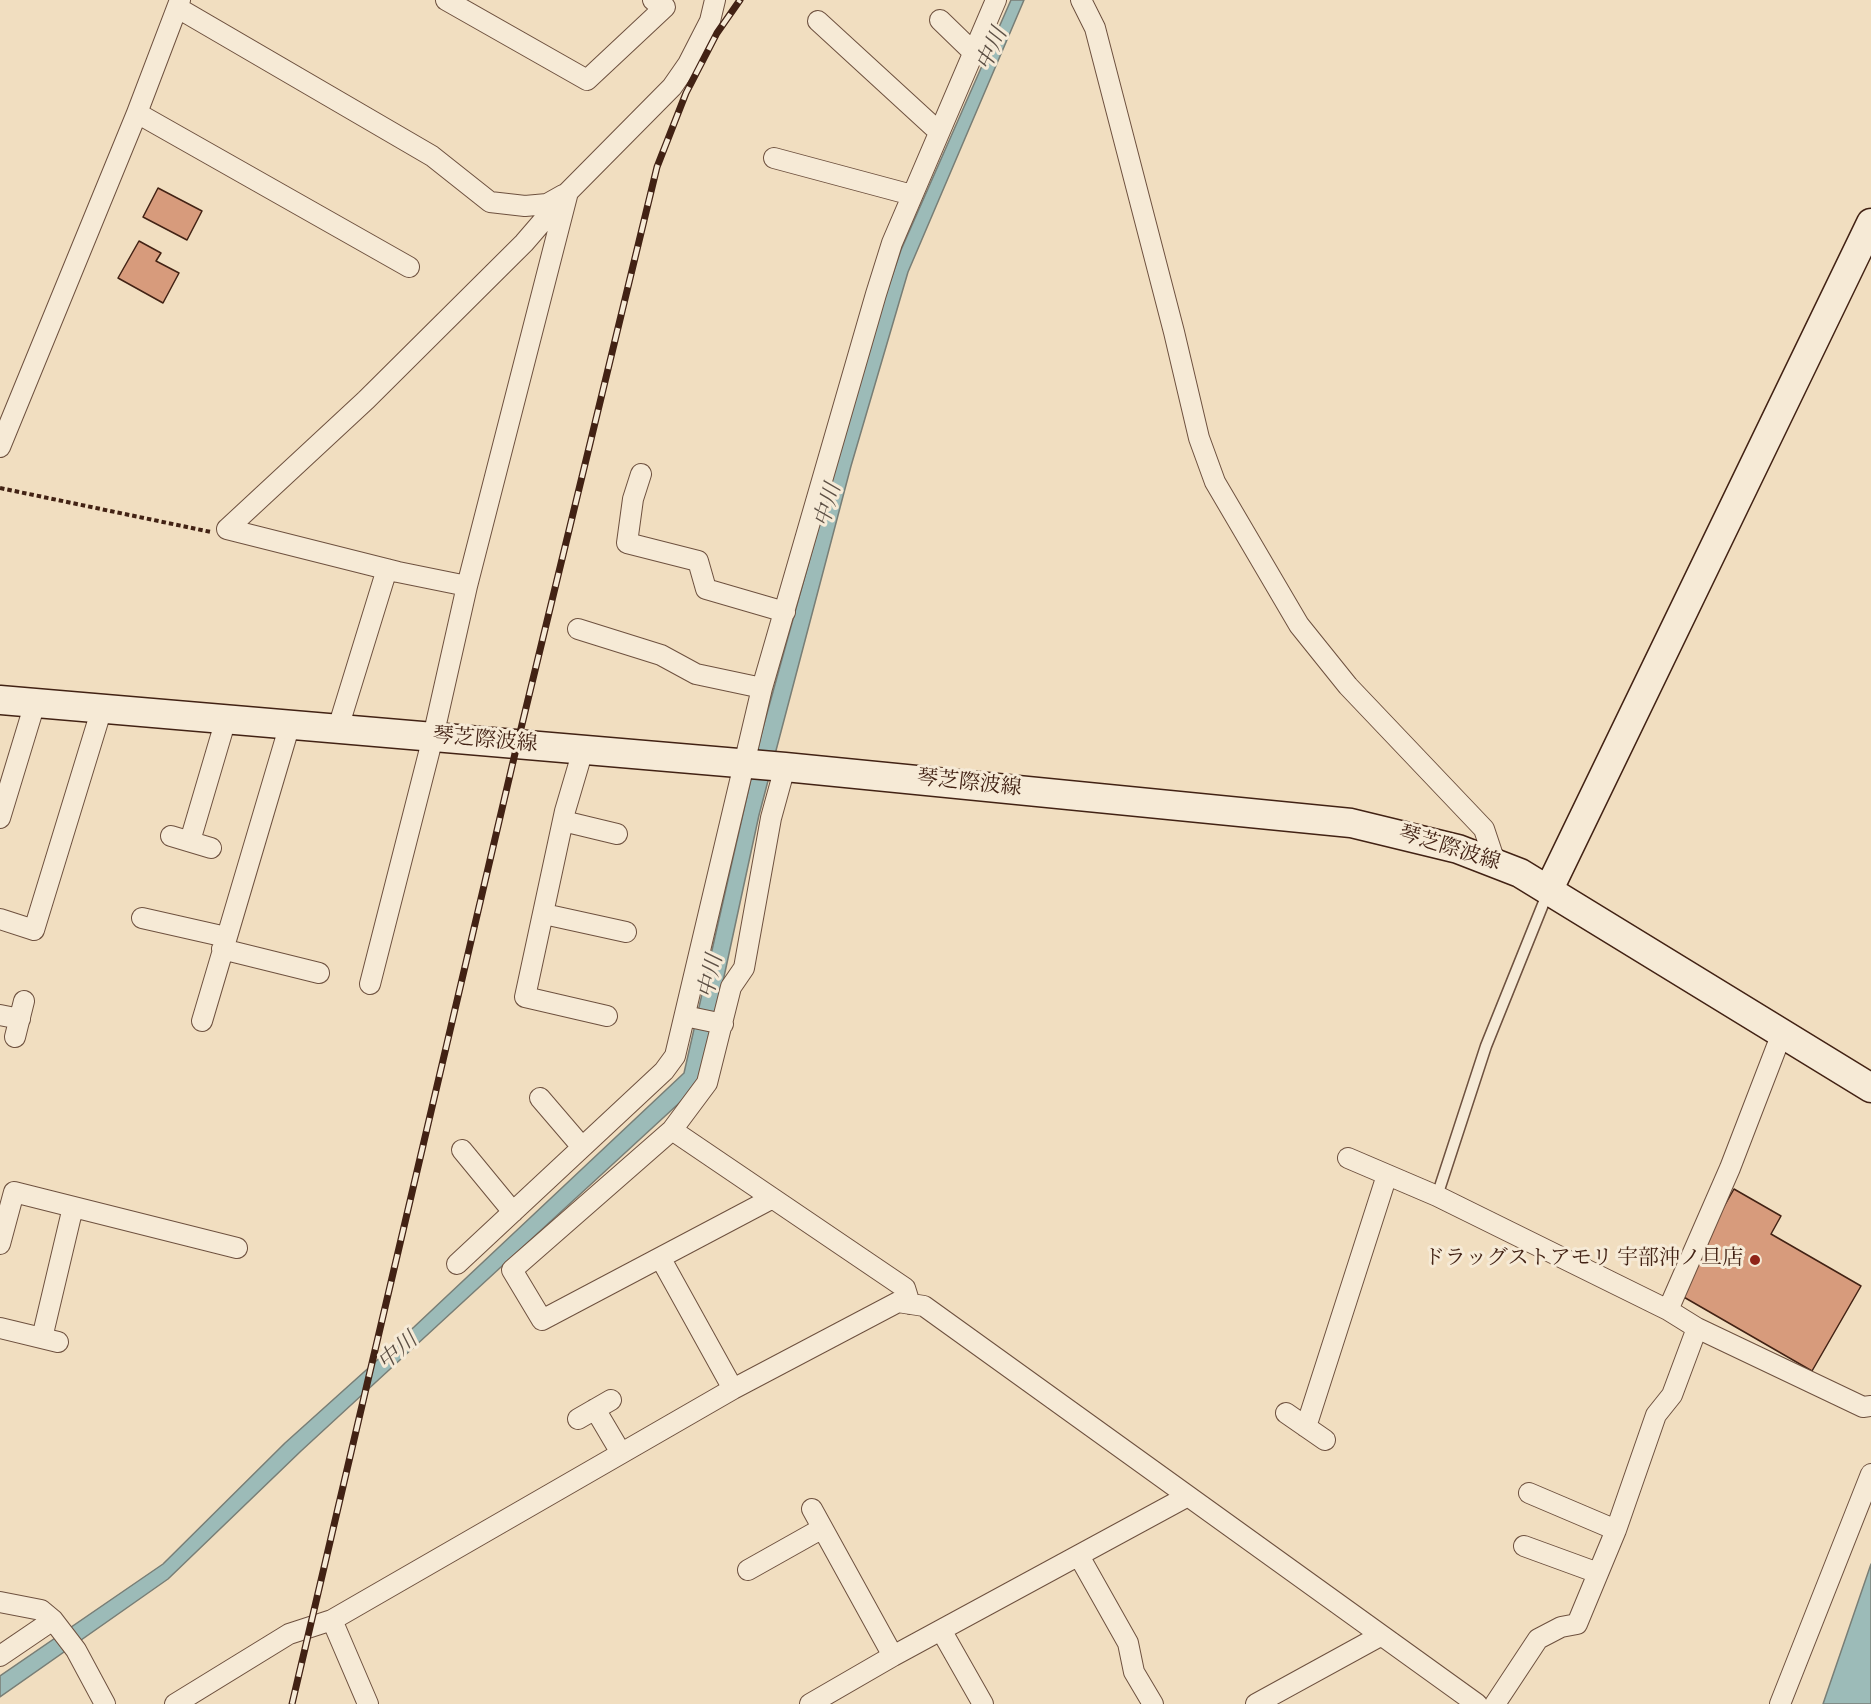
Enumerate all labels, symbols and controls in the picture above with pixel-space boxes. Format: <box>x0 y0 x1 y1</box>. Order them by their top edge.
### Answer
water label: 中川 <box>973 25 1015 75</box>
water label: 中川 <box>811 481 849 531</box>
street label: 琴芝際波線 <box>432 725 538 759</box>
street label: 琴芝際波線 <box>915 767 1023 803</box>
street label: 琴芝際波線 <box>1395 823 1503 877</box>
water label: 中川 <box>696 953 730 1001</box>
place label: ドラッグストアモリ 宇部沖ノ旦店 <box>1424 1247 1743 1273</box>
marker: ドラッグストアモリ 宇部沖ノ旦店 <box>1748 1253 1762 1267</box>
water label: 中川 <box>374 1329 424 1377</box>

